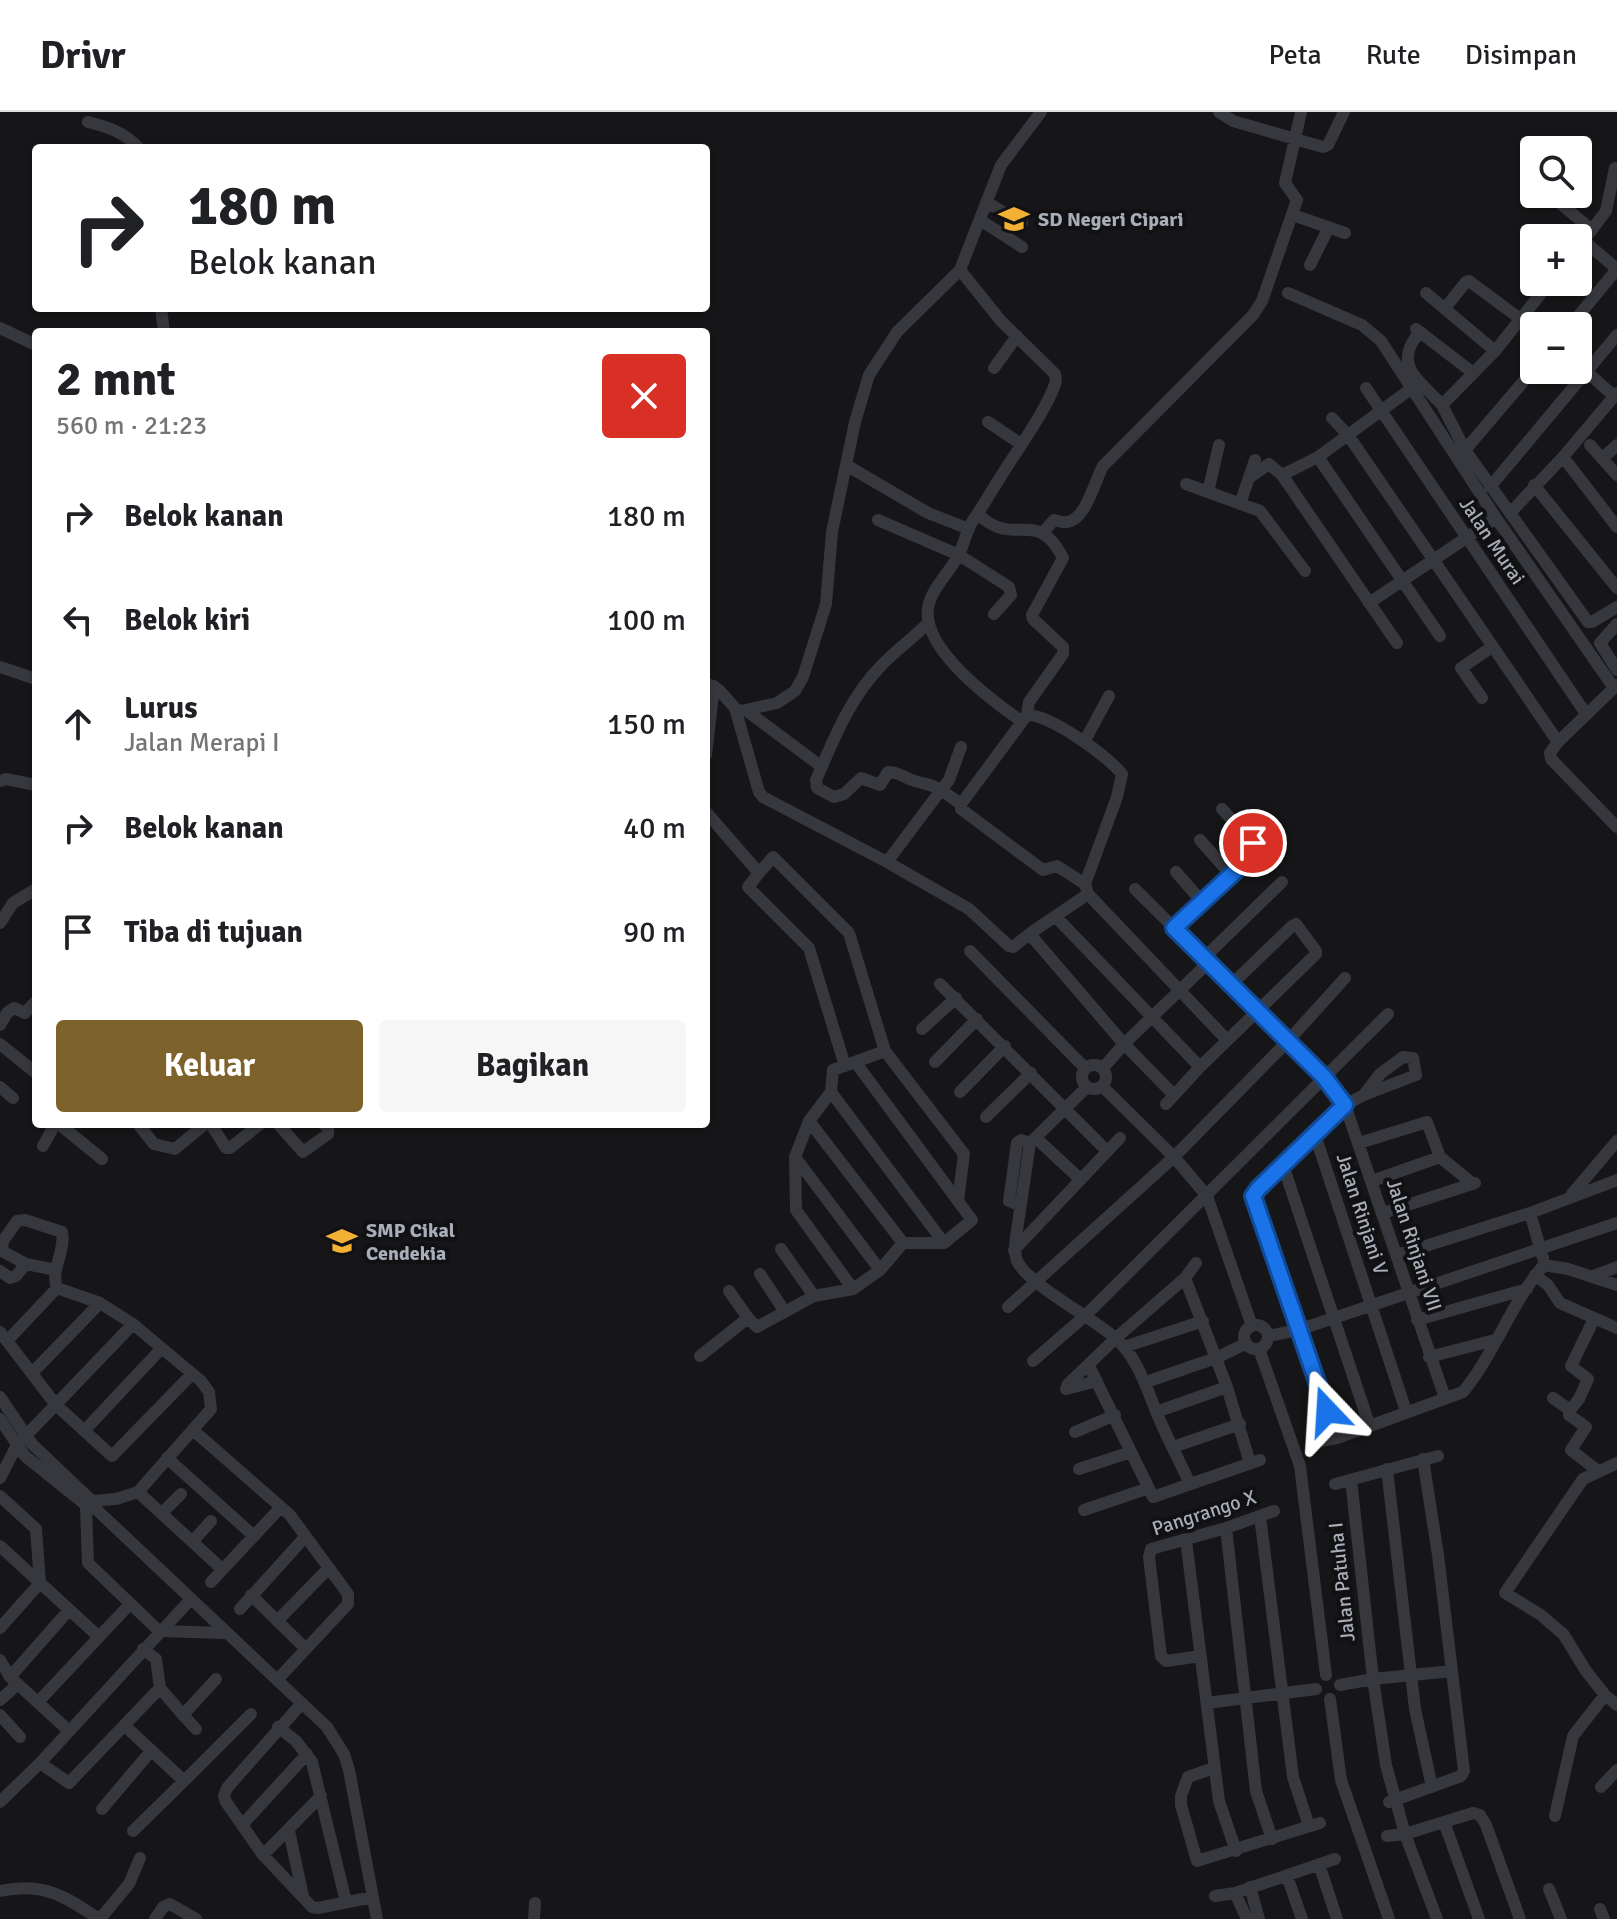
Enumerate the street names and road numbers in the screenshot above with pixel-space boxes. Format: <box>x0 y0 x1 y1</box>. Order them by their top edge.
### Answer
street label: Jalan Murai <box>1454 493 1530 589</box>
street label: Jalan Rinjani V <box>1331 1150 1394 1278</box>
street label: Jalan Rinjani VII <box>1381 1176 1447 1314</box>
street label: Pangrango X <box>1149 1484 1259 1542</box>
street label: Jalan Patuha I <box>1323 1521 1361 1643</box>

